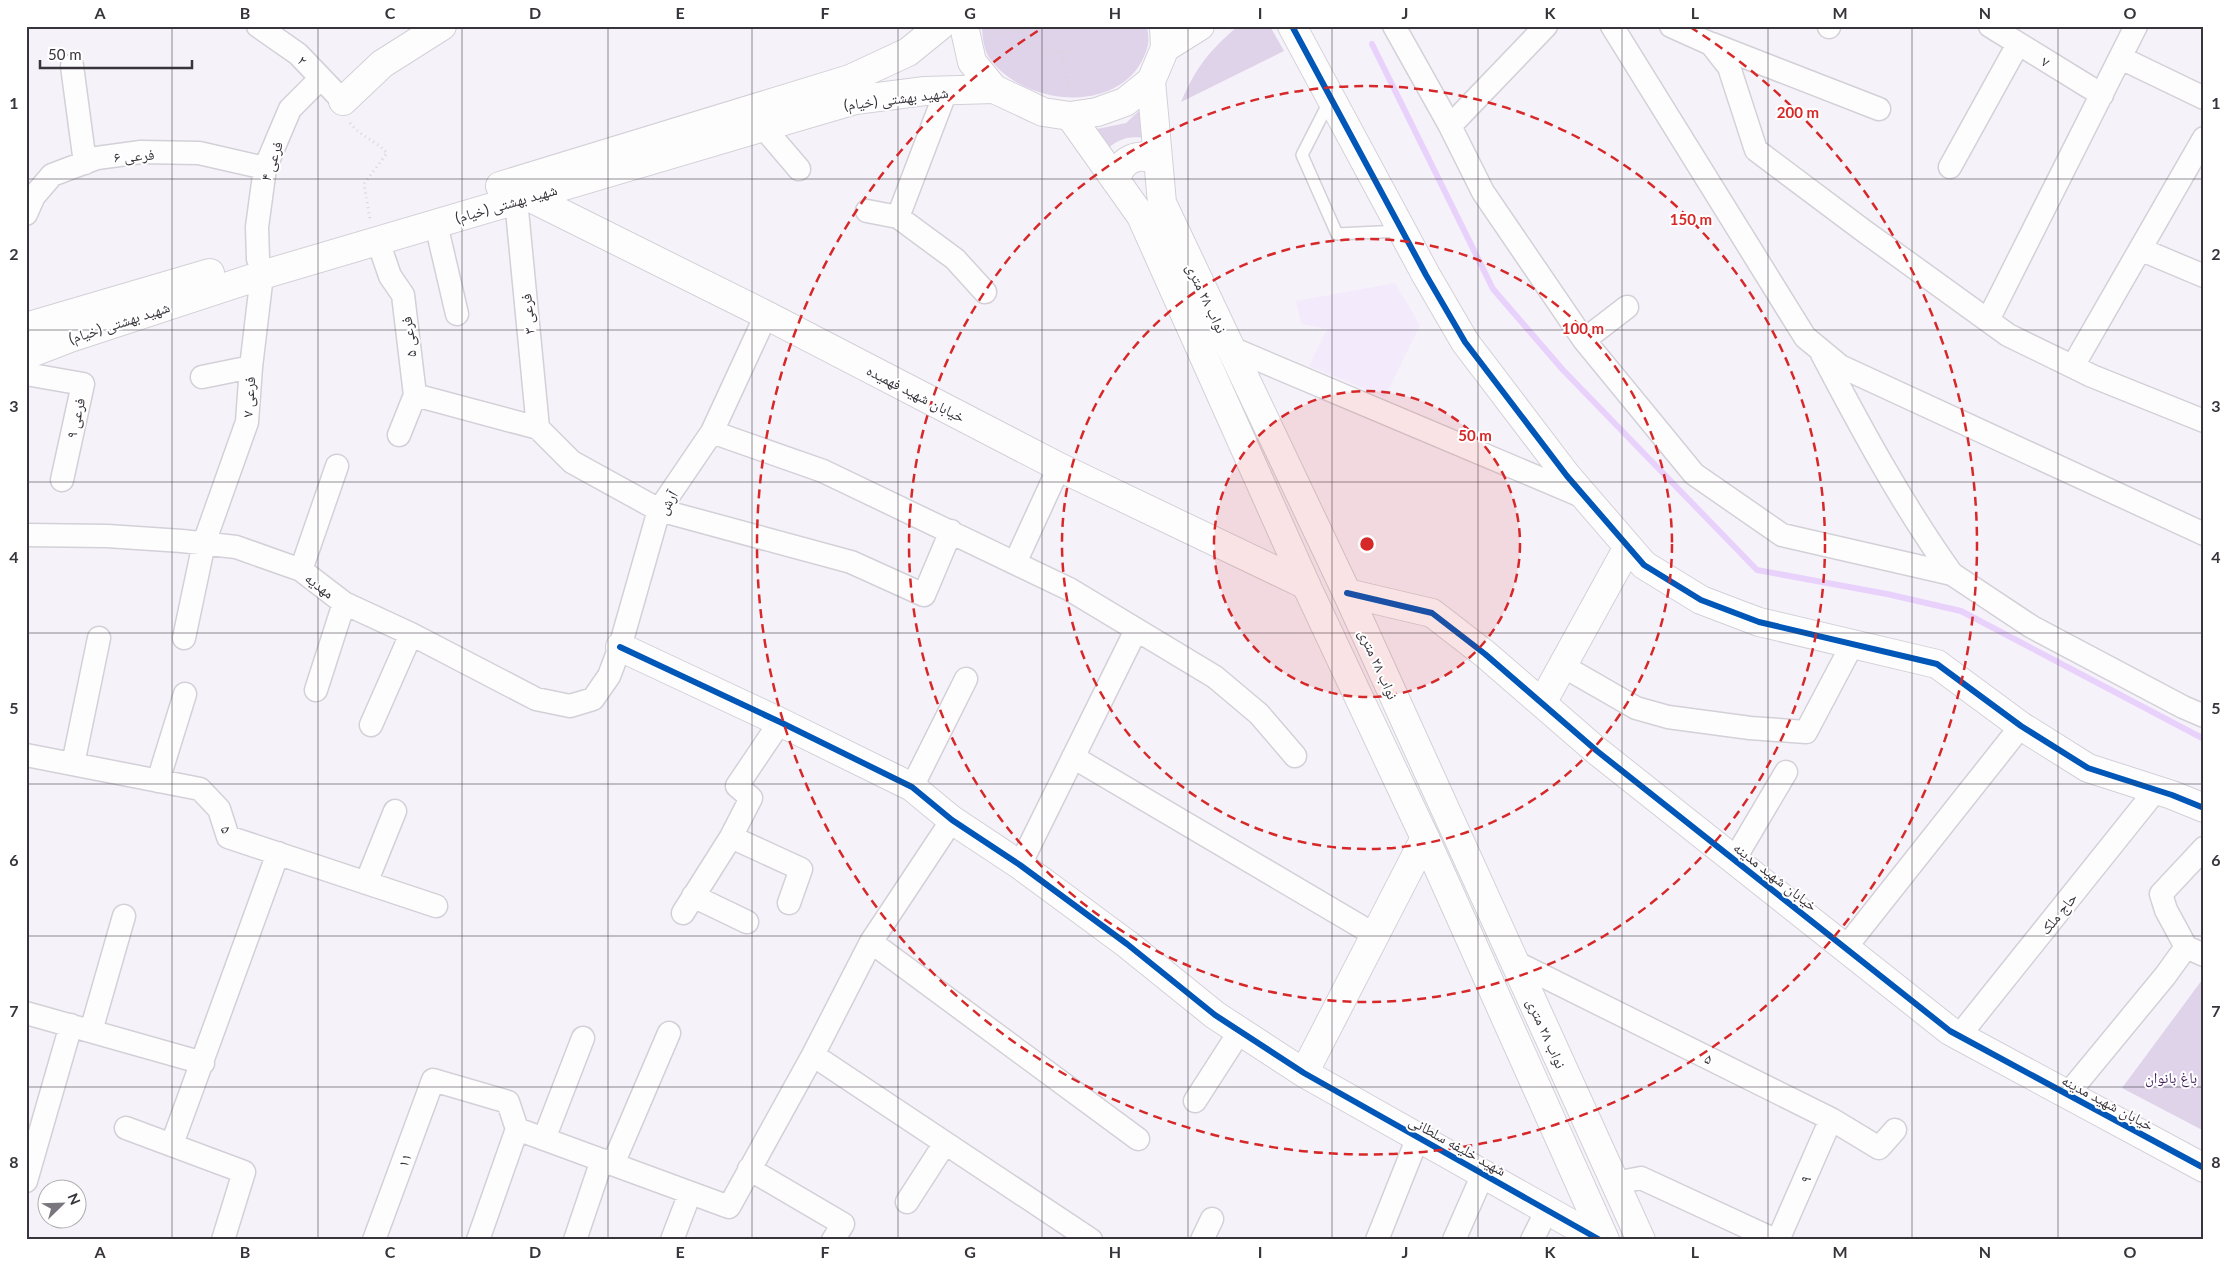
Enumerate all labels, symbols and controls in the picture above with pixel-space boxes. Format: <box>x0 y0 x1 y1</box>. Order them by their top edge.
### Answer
text: A <box>93 3 106 22</box>
text: B <box>240 3 250 22</box>
text: C <box>385 3 396 22</box>
text: D <box>529 3 541 22</box>
text: E <box>675 3 685 22</box>
text: F <box>820 3 830 22</box>
text: G <box>964 3 976 22</box>
text: H <box>1109 3 1121 22</box>
text: I <box>1258 3 1262 22</box>
text: J <box>1402 3 1408 22</box>
text: K <box>1545 3 1557 22</box>
text: L <box>1691 3 1700 22</box>
text: M <box>1832 3 1848 22</box>
text: N <box>1979 3 1991 22</box>
text: O <box>2124 3 2137 22</box>
scale bar <box>40 38 192 70</box>
text: 50 m <box>48 45 82 63</box>
street label: ۲ <box>294 51 312 69</box>
street label: ۷ <box>2038 52 2054 71</box>
street label: شهید بهشتی (خیام) <box>843 83 950 115</box>
text: 1 <box>9 93 19 112</box>
text: 1 <box>2211 93 2221 112</box>
text: 200 m <box>1777 103 1819 121</box>
street label: فرعی ۴ <box>256 139 288 184</box>
street label: فرعی ۶ <box>113 145 155 167</box>
street label: شهید بهشتی (خیام) <box>453 180 560 228</box>
text: 150 m <box>1670 210 1712 228</box>
text: 2 <box>9 244 19 263</box>
text: 2 <box>2211 244 2221 263</box>
street label: نواب ۲۸ متری <box>1181 260 1231 337</box>
street label: فرعی ۳ <box>516 293 540 335</box>
street label: شهید بهشتی (خیام) <box>66 297 173 349</box>
street label: فرعی ۵ <box>397 315 421 358</box>
text: 100 m <box>1562 319 1604 337</box>
street label: خیابان شهید فهمیده <box>863 360 969 428</box>
street label: فرعی ۷ <box>238 376 260 418</box>
text: 3 <box>9 396 19 415</box>
street label: فرعی ۹ <box>62 396 90 440</box>
text: 3 <box>2211 396 2221 415</box>
text: 50 m <box>1458 426 1492 444</box>
street label: آرش <box>653 486 683 518</box>
centre of rings <box>1358 535 1376 553</box>
text: 4 <box>9 547 19 566</box>
text: 4 <box>2211 547 2221 566</box>
street label: مهدیه <box>301 568 338 603</box>
street label: نواب ۲۸ متری <box>1354 626 1402 703</box>
text: 5 <box>9 698 19 717</box>
text: 5 <box>2211 698 2221 717</box>
street label: ۵ <box>217 822 237 836</box>
street label: خیابان شهید مدینه <box>1729 838 1822 916</box>
text: 6 <box>9 850 19 869</box>
text: 6 <box>2211 850 2221 869</box>
street label: حاج ملک <box>2036 888 2082 939</box>
street label: نواب ۲۸ متری <box>1522 995 1570 1072</box>
text: 7 <box>9 1001 19 1020</box>
text: 7 <box>2211 1001 2221 1020</box>
street label: ۵ <box>1702 1048 1716 1068</box>
park label: باغ بانوان <box>2145 1068 2197 1088</box>
street label: خیابان شهید مدینه <box>2058 1070 2157 1136</box>
street label: شهید خلیفه سلطانی <box>1405 1111 1510 1181</box>
street label: ۱۱ <box>393 1151 415 1169</box>
text: 8 <box>9 1152 19 1171</box>
text: 8 <box>2211 1152 2221 1171</box>
street label: ۹ <box>1795 1172 1815 1186</box>
north arrow <box>38 1178 88 1228</box>
text: N <box>64 1190 84 1207</box>
text: A <box>93 1242 106 1261</box>
text: B <box>240 1242 250 1261</box>
text: C <box>385 1242 396 1261</box>
text: D <box>529 1242 541 1261</box>
text: E <box>675 1242 685 1261</box>
text: F <box>820 1242 830 1261</box>
text: G <box>964 1242 976 1261</box>
text: H <box>1109 1242 1121 1261</box>
text: I <box>1258 1242 1262 1261</box>
text: J <box>1402 1242 1408 1261</box>
text: K <box>1545 1242 1557 1261</box>
text: L <box>1691 1242 1700 1261</box>
text: M <box>1832 1242 1848 1261</box>
text: N <box>1979 1242 1991 1261</box>
text: O <box>2124 1242 2137 1261</box>

